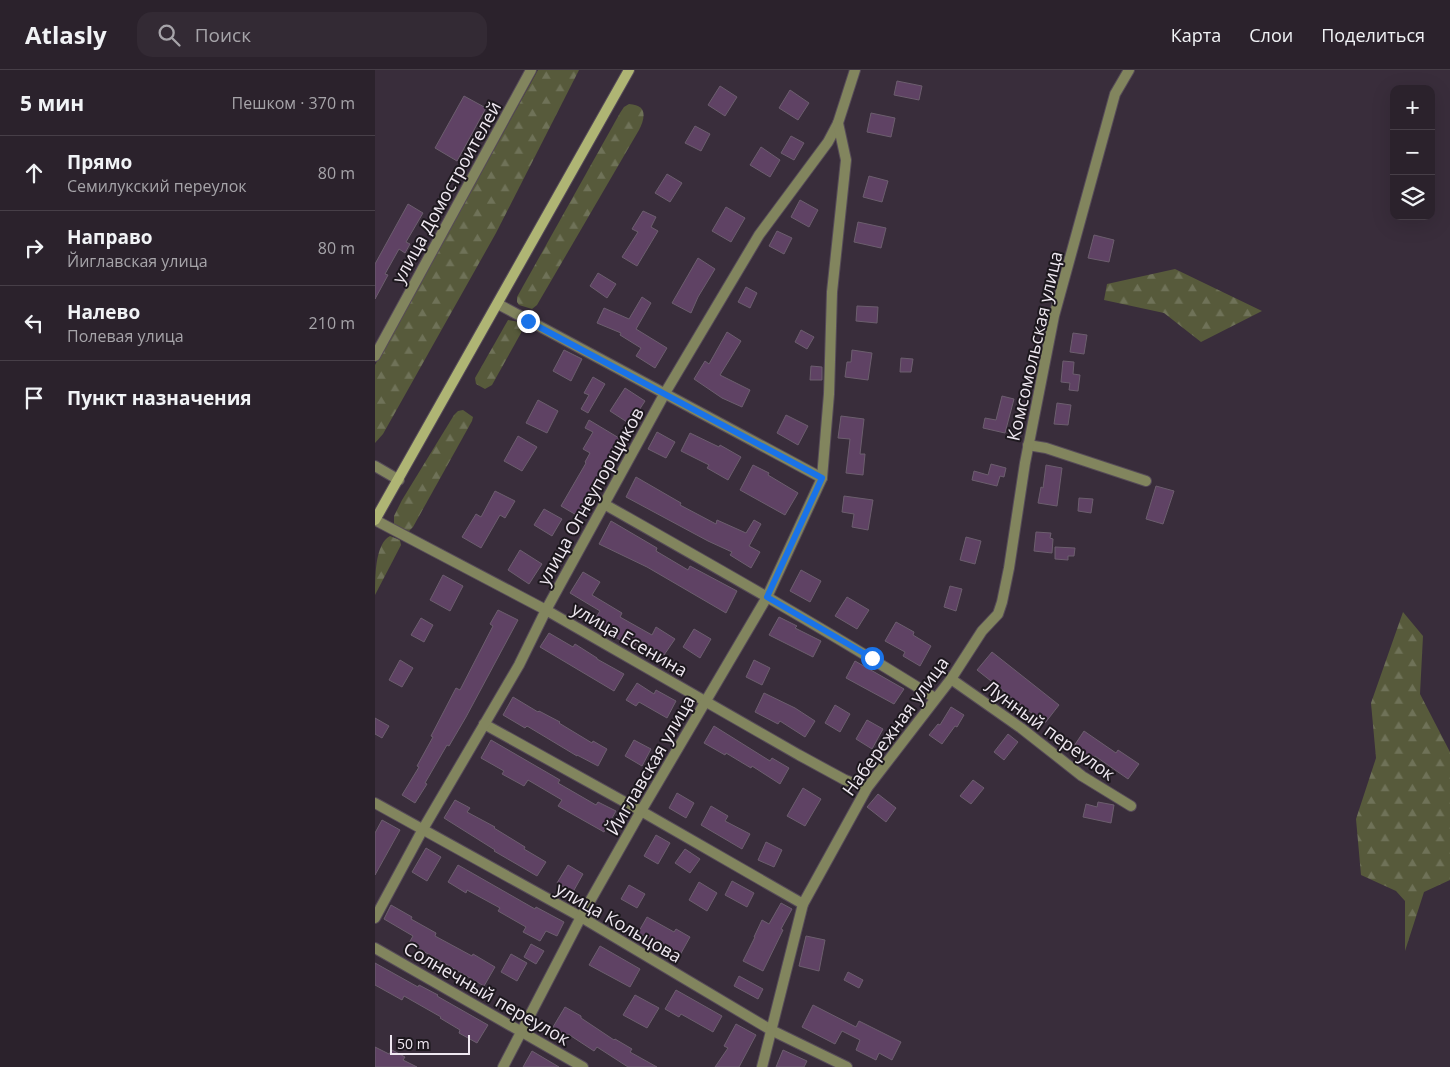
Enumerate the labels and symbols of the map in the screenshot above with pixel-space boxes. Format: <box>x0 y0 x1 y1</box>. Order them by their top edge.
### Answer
street label: улица Домостроителей <box>386 97 506 287</box>
street label: Комсомольская улица <box>1000 249 1068 443</box>
route end <box>517 310 540 333</box>
street label: улица Огнеупорщиков <box>531 403 649 589</box>
street label: улица Есенина <box>568 596 692 682</box>
route start <box>861 647 884 670</box>
street label: Набережная улица <box>836 652 954 800</box>
street label: Лунный переулок <box>980 674 1121 786</box>
street label: Йиглавская улица <box>600 691 700 839</box>
street label: улица Кольцова <box>552 876 686 968</box>
street label: Солнечный переулок <box>400 936 575 1051</box>
scale bar <box>390 1032 470 1055</box>

